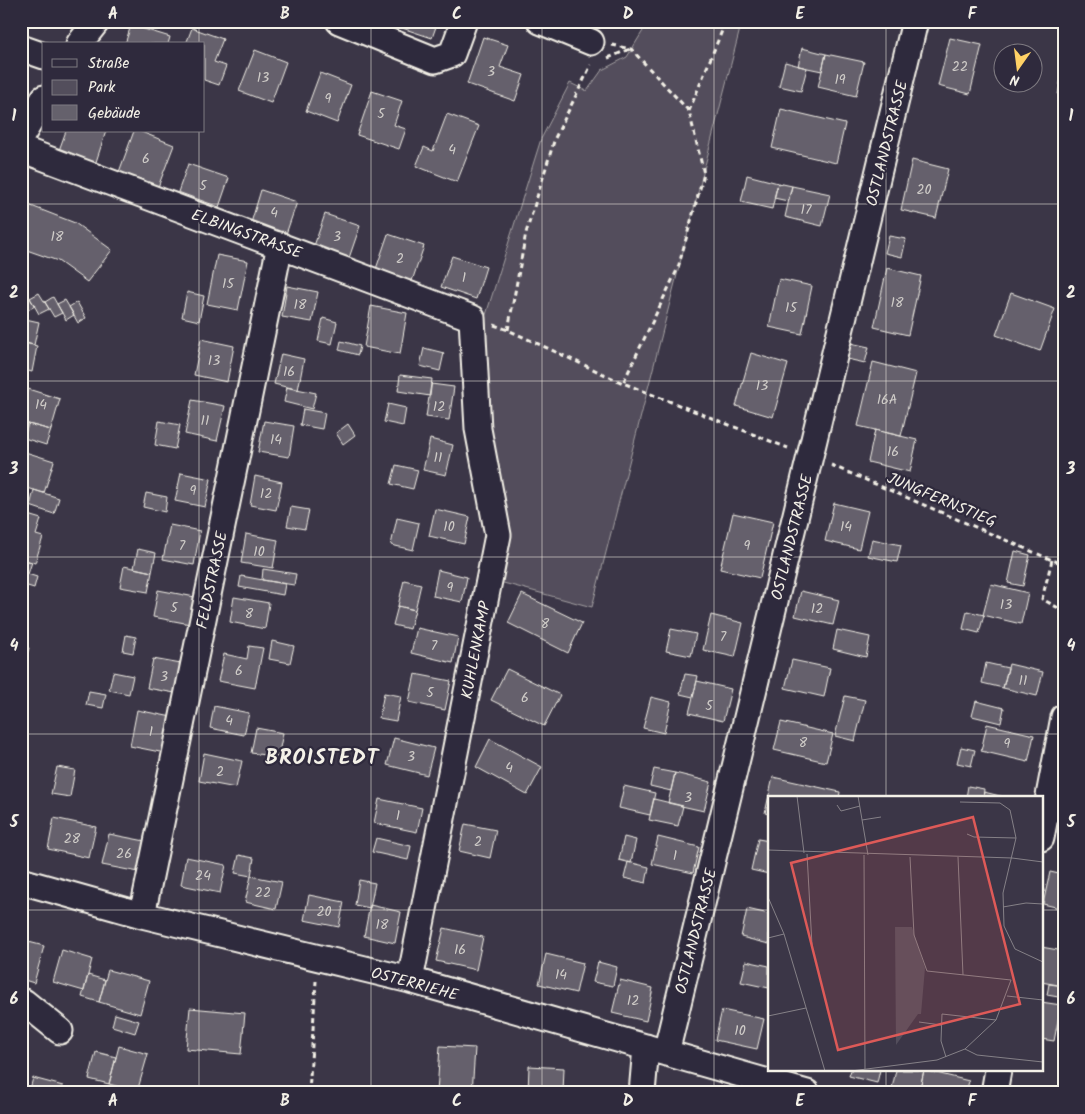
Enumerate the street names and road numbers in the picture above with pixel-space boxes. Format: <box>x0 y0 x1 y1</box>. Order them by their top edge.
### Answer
street label: OSTLANDSTRASSE <box>860 77 915 209</box>
street label: ELBINGSTRASSE <box>188 203 306 266</box>
street label: JUNGFERNSTIEG <box>883 466 1000 535</box>
street label: OSTLANDSTRASSE <box>765 471 820 603</box>
street label: FELDSTRASSE <box>190 529 235 631</box>
street label: KUHLENKAMP <box>455 599 498 701</box>
street label: OSTLANDSTRASSE <box>669 865 724 997</box>
street label: OSTERRIEHE <box>368 961 462 1008</box>

